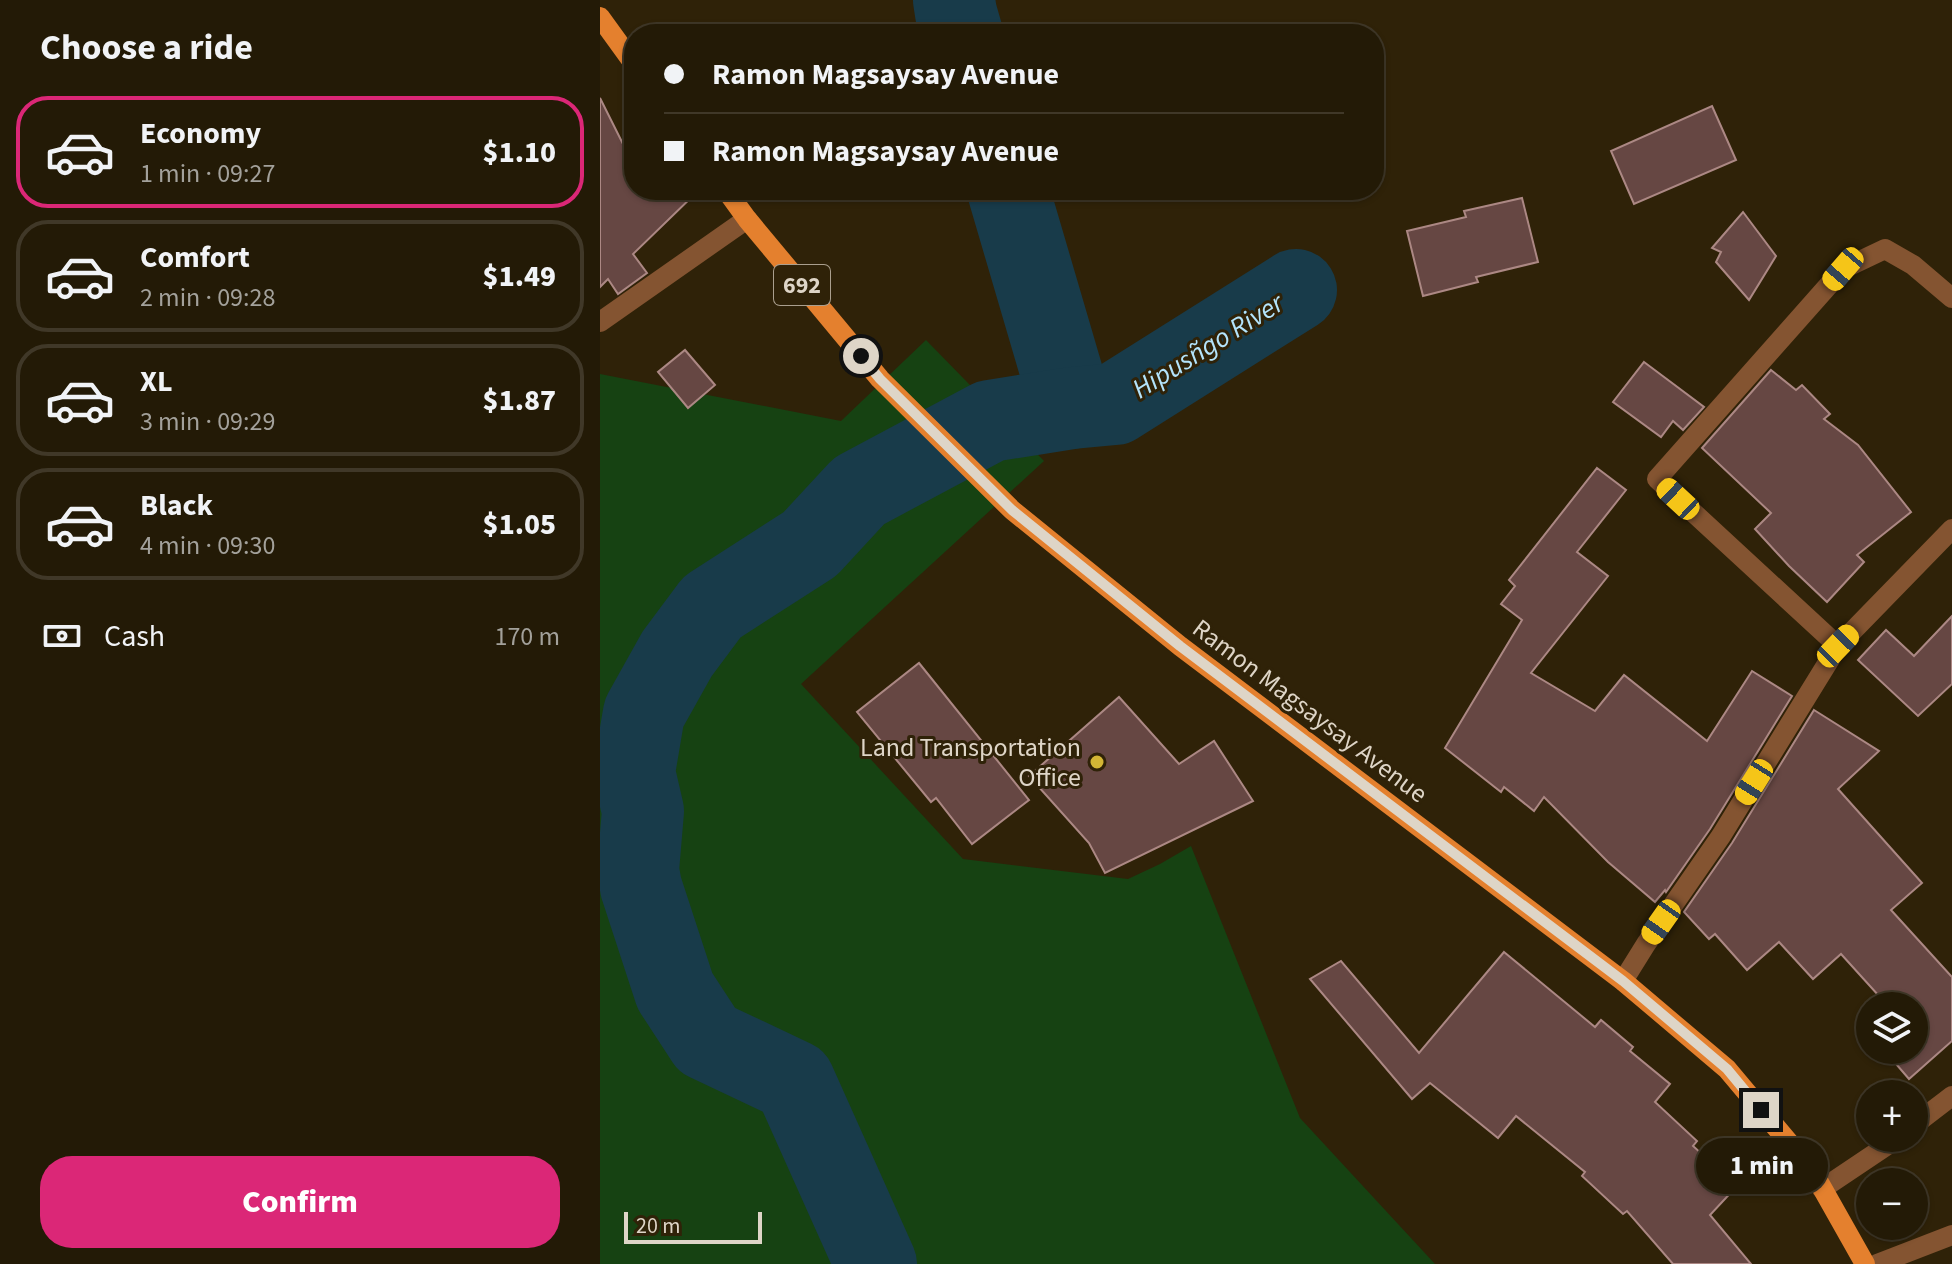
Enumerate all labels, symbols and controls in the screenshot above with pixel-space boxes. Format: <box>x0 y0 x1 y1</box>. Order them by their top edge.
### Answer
text: Choose a ride <box>40 22 253 73</box>
text: Ramon Magsaysay Avenue <box>712 53 1059 96</box>
text: Economy <box>140 112 261 155</box>
icon: car <box>44 116 116 188</box>
text: Ramon Magsaysay Avenue <box>712 130 1059 173</box>
text: $1.10 <box>483 131 556 174</box>
text: 1 min · 09:27 <box>140 155 275 192</box>
text: Comfort <box>140 236 250 279</box>
icon: car <box>44 240 116 312</box>
car <box>1818 243 1868 295</box>
text: $1.49 <box>483 255 556 298</box>
road number: 692 <box>774 265 830 305</box>
text: 2 min · 09:28 <box>140 279 275 316</box>
water label: Hipusñgo River <box>1124 283 1293 409</box>
route start <box>843 338 879 374</box>
text: XL <box>140 360 173 403</box>
icon: car <box>44 364 116 436</box>
text: $1.87 <box>483 379 556 422</box>
text: 3 min · 09:29 <box>140 403 275 440</box>
car <box>1652 474 1704 524</box>
text: Black <box>140 484 213 527</box>
icon: car <box>44 488 116 560</box>
text: $1.05 <box>483 503 556 546</box>
text: 4 min · 09:30 <box>140 527 275 564</box>
street label: Ramon Magsaysay Avenue <box>1185 610 1435 812</box>
icon: cash <box>40 614 84 658</box>
text: Cash <box>104 615 165 658</box>
text: 170 m <box>494 618 560 655</box>
car <box>1813 620 1863 672</box>
place label: Land Transportation Office <box>860 729 1081 796</box>
marker: Land Transportation Office <box>1088 753 1106 771</box>
car <box>1731 755 1777 809</box>
car <box>1637 895 1685 949</box>
map controls <box>1856 992 1928 1240</box>
button: layers <box>1856 992 1928 1064</box>
button: + <box>1856 1080 1928 1152</box>
route end <box>1743 1092 1779 1128</box>
callout: 1 min <box>1695 1138 1827 1194</box>
text: 1 min <box>1730 1147 1794 1184</box>
button: Confirm <box>40 1156 560 1248</box>
button: − <box>1856 1168 1928 1240</box>
scale bar <box>624 1208 762 1244</box>
text: 20 m <box>636 1210 681 1242</box>

